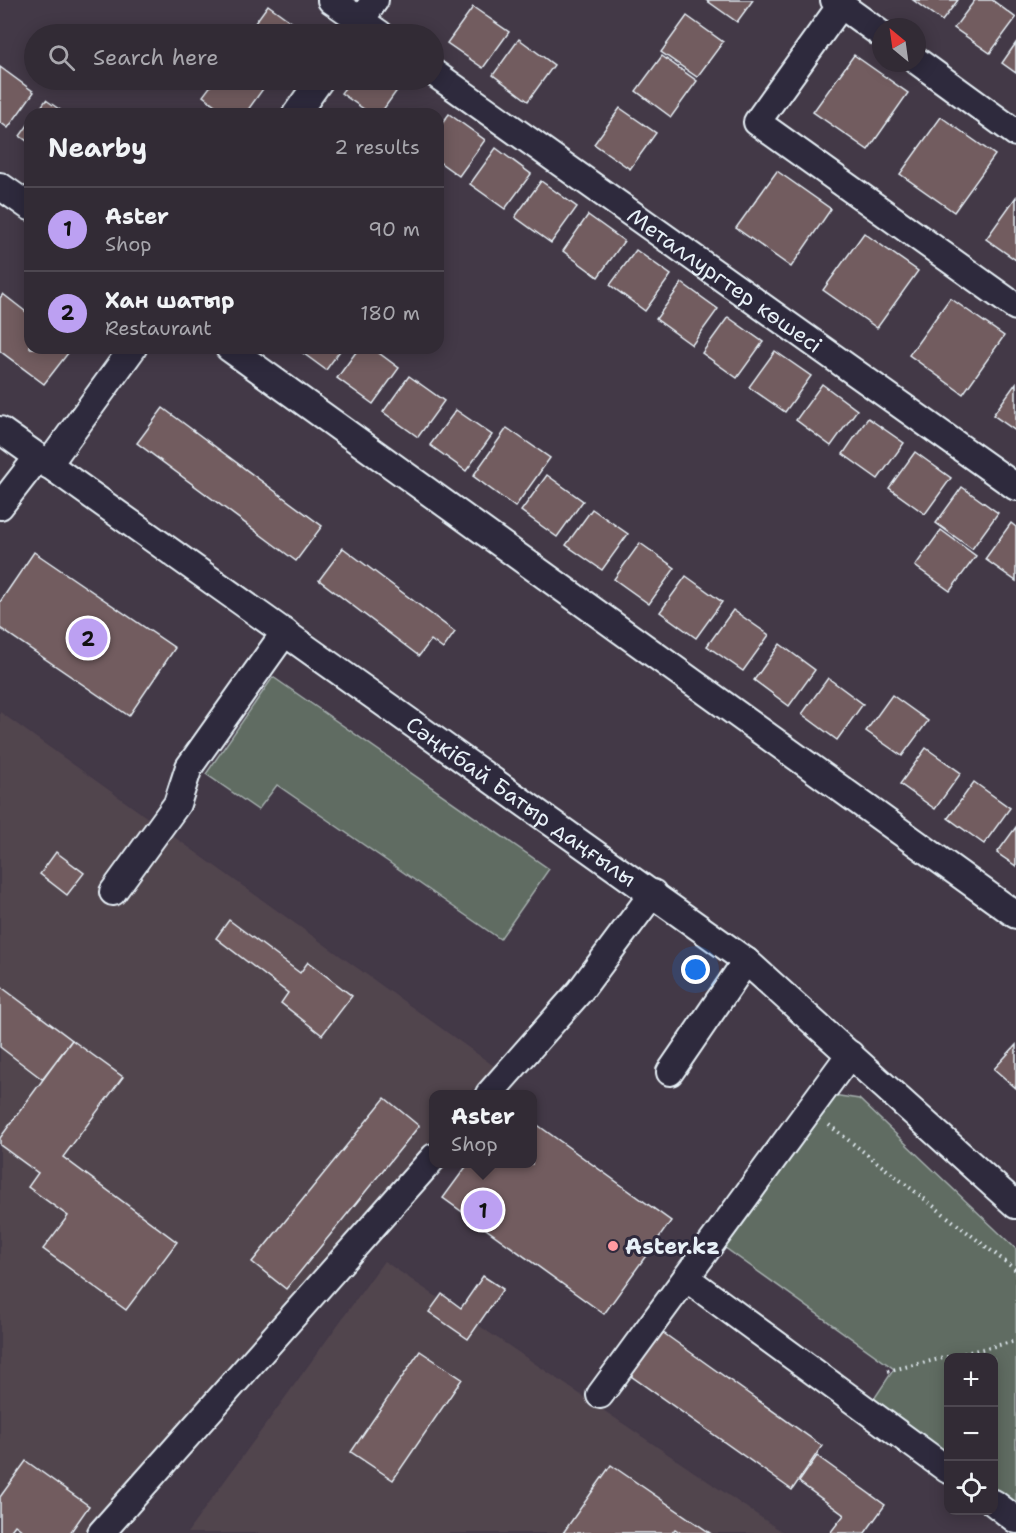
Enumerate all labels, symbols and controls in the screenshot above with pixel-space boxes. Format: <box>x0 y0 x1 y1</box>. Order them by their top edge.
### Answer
north arrow <box>872 18 926 72</box>
search box <box>24 24 444 90</box>
icon: search <box>45 41 78 74</box>
text: Search here <box>93 43 219 72</box>
text: Nearby <box>48 130 147 165</box>
text: 2 results <box>334 134 420 160</box>
street label: Металлургтер көшесі <box>622 201 828 359</box>
text: Aster <box>105 202 169 231</box>
text: 1 <box>63 216 72 242</box>
text: 90 m <box>368 216 420 242</box>
text: Shop <box>105 231 152 257</box>
text: Хан шатыр <box>105 286 234 315</box>
text: 2 <box>61 300 75 326</box>
text: 180 m <box>360 300 420 326</box>
text: Restaurant <box>105 315 212 341</box>
pin: 2 <box>68 616 107 660</box>
street label: Сәңкібай Батыр даңғылы <box>400 709 642 893</box>
your location <box>681 955 710 984</box>
popup <box>429 1090 537 1168</box>
text: Aster <box>451 1102 515 1131</box>
text: Shop <box>451 1131 498 1157</box>
pin: 1 <box>464 1188 502 1232</box>
place label: Aster.kz <box>625 1232 720 1261</box>
marker: Aster.kz <box>606 1239 620 1253</box>
map controls <box>944 1353 998 1515</box>
button: + <box>944 1353 998 1407</box>
button: − <box>944 1407 998 1461</box>
button: locate <box>944 1461 998 1515</box>

